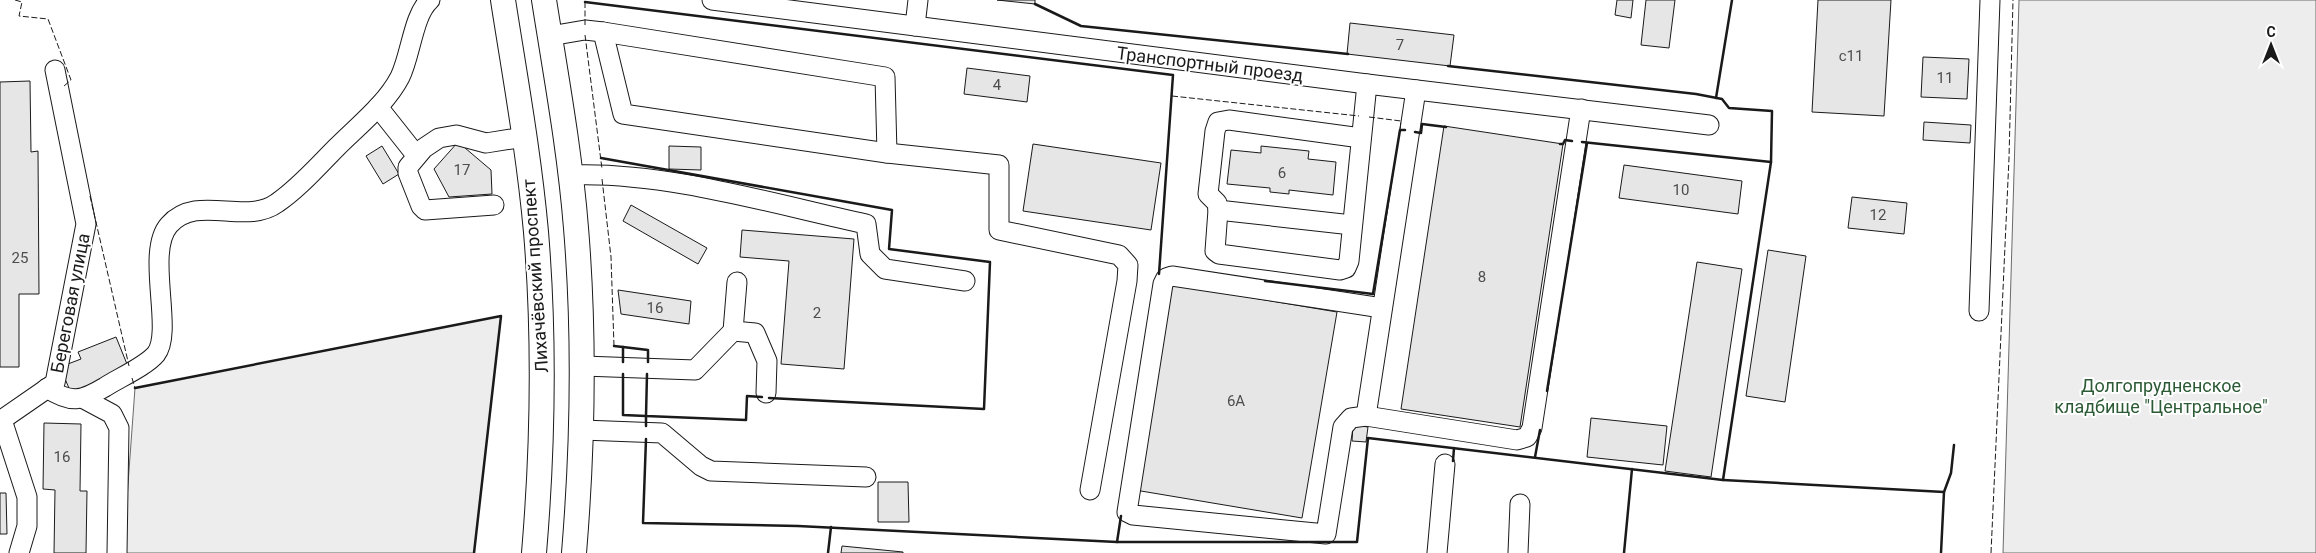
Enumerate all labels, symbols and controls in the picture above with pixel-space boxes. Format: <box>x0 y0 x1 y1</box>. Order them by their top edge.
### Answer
north arrow <box>2246 20 2296 70</box>
text: С <box>2266 24 2276 40</box>
house number: 7 <box>1396 36 1404 54</box>
street label: Транспортный проезд <box>1116 42 1305 86</box>
house number: с11 <box>1839 47 1863 65</box>
house number: 11 <box>1937 69 1953 87</box>
house number: 4 <box>993 76 1002 94</box>
house number: 17 <box>454 161 470 179</box>
house number: 6 <box>1278 164 1286 182</box>
street label: Лихачёвский проспект <box>518 178 552 374</box>
house number: 10 <box>1673 181 1689 199</box>
house number: 12 <box>1870 206 1886 224</box>
street label: Береговая улица <box>46 231 94 375</box>
house number: 25 <box>12 249 28 267</box>
house number: 8 <box>1478 268 1486 286</box>
house number: 16 <box>647 299 663 317</box>
house number: 2 <box>813 304 821 322</box>
park label: Долгопрудненское кладбище "Центральное" <box>2054 375 2268 417</box>
house number: 6А <box>1227 392 1245 410</box>
house number: 16 <box>54 448 70 466</box>

